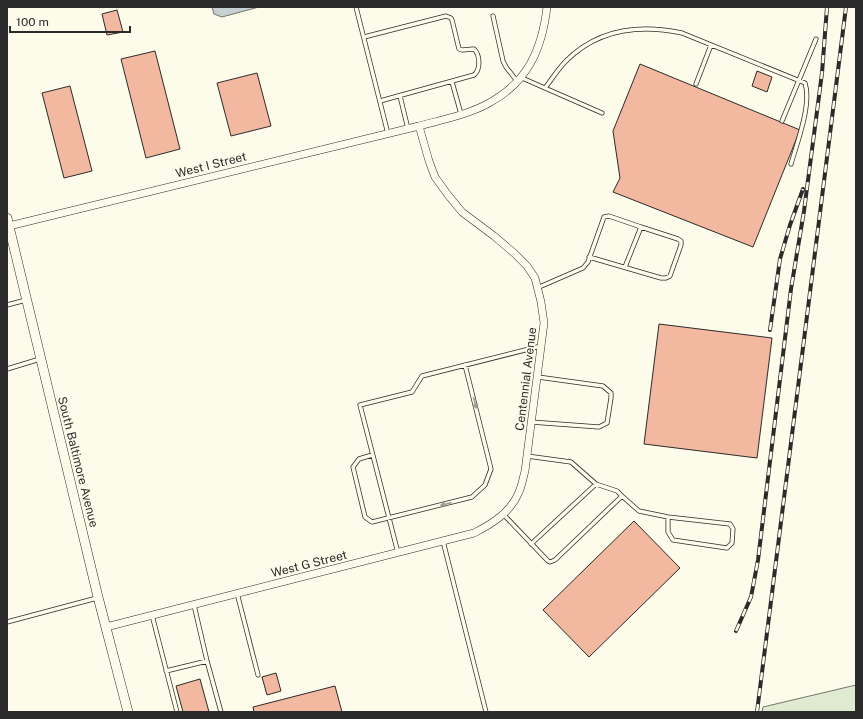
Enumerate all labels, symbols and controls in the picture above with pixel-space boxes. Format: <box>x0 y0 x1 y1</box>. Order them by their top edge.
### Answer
scale bar <box>10 8 130 34</box>
text: 100 m <box>16 15 49 29</box>
street label: West I Street <box>174 149 248 181</box>
street label: Centennial Avenue <box>513 326 539 432</box>
street label: South Baltimore Avenue <box>55 395 101 529</box>
one-way arrow <box>472 396 478 409</box>
one-way arrow <box>440 501 452 507</box>
street label: West G Street <box>269 548 349 580</box>

